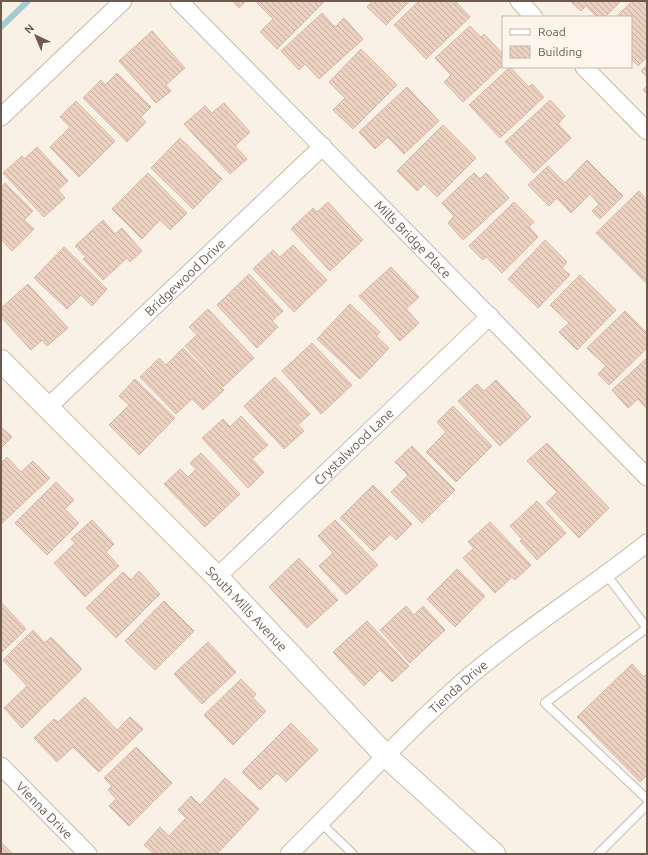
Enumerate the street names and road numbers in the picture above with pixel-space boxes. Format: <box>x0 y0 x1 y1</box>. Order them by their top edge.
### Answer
street label: Mills Bridge Place <box>372 198 454 281</box>
street label: Bridgewood Drive <box>142 236 228 319</box>
street label: Crystalwood Lane <box>311 405 396 487</box>
street label: South Mills Avenue <box>204 564 290 654</box>
street label: Tienda Drive <box>426 657 490 716</box>
street label: Vienna Drive <box>13 779 76 841</box>

